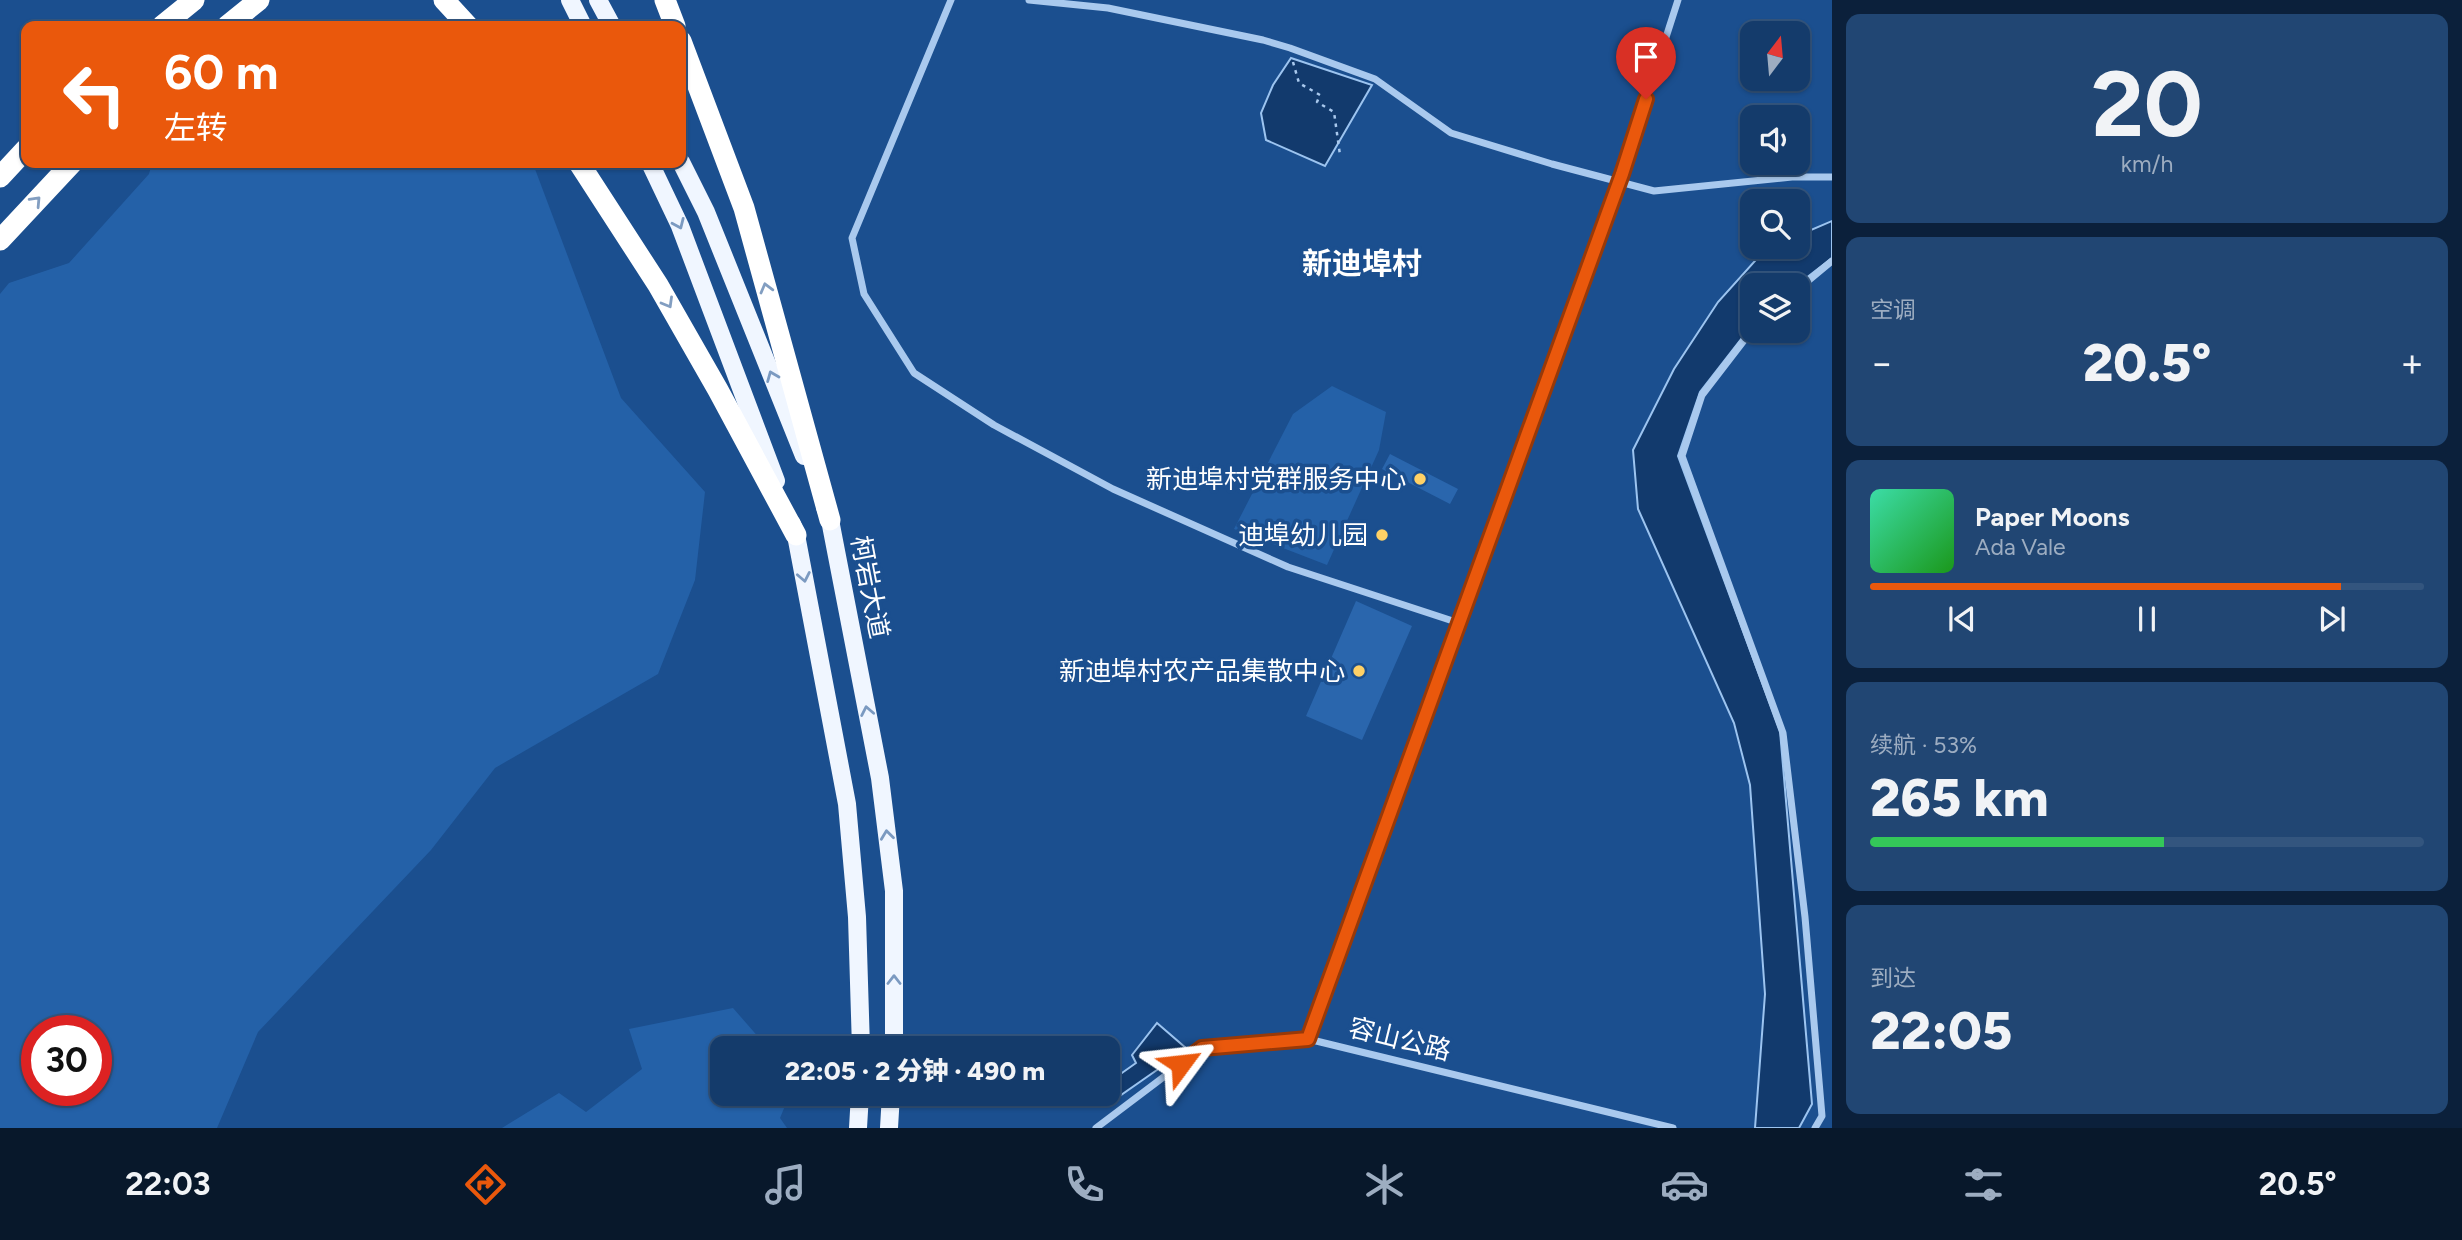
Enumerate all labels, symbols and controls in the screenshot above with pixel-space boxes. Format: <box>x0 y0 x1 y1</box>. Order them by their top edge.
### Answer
north arrow <box>1740 21 1810 91</box>
map controls <box>1740 21 1810 343</box>
pin <box>1616 27 1676 99</box>
icon: arrive <box>1627 38 1665 76</box>
text: 60 m <box>164 42 279 101</box>
icon: left <box>49 49 140 140</box>
text: 20 <box>2091 50 2203 159</box>
button: sound <box>1740 105 1810 175</box>
text: 左转 <box>164 109 228 147</box>
text: km/h <box>2121 150 2173 178</box>
button: search <box>1740 189 1810 259</box>
one-way arrow <box>28 196 40 209</box>
one-way arrow <box>671 217 685 229</box>
district label: 新迪埠村 <box>1302 245 1422 282</box>
button: layers <box>1740 273 1810 343</box>
one-way arrow <box>759 283 774 295</box>
one-way arrow <box>660 295 673 308</box>
text: 空调 <box>1870 296 1916 324</box>
text: 20.5° <box>2083 332 2211 394</box>
text: − <box>1870 340 1894 386</box>
text: + <box>2400 340 2424 386</box>
one-way arrow <box>766 371 780 383</box>
place label: 新迪埠村党群服务中心 <box>1146 463 1406 495</box>
marker: 新迪埠村党群服务中心 <box>1412 471 1428 487</box>
text: Paper Moons <box>1975 501 2130 533</box>
place label: 迪埠幼儿园 <box>1238 519 1368 551</box>
marker: 迪埠幼儿园 <box>1374 527 1390 543</box>
street label: 柯岩大道 <box>844 533 896 641</box>
text: Ada Vale <box>1975 533 2066 561</box>
one-way arrow <box>795 571 810 583</box>
icon: previous <box>1943 600 1981 638</box>
icon: pause <box>2128 600 2166 638</box>
icon: next <box>2313 600 2351 638</box>
place label: 新迪埠村农产品集散中心 <box>1059 655 1345 687</box>
marker: 新迪埠村农产品集散中心 <box>1351 663 1367 679</box>
one-way arrow <box>861 705 876 717</box>
text: 续航 · 53% <box>1870 731 1977 759</box>
text: 265 km <box>1870 767 2049 829</box>
one-way arrow <box>880 829 895 840</box>
text: 到达 <box>1870 964 1916 992</box>
one-way arrow <box>886 974 902 985</box>
text: 22:05 <box>1870 1000 2012 1062</box>
street label: 容山公路 <box>1346 1011 1454 1067</box>
speed limit sign: 30 <box>21 1015 112 1106</box>
position arrow <box>1144 1027 1218 1101</box>
text: 22:05 · 2 分钟 · 490 m <box>785 1055 1045 1087</box>
icon: directions <box>461 1160 510 1209</box>
icon: music <box>761 1160 810 1209</box>
icon: phone <box>1060 1160 1109 1209</box>
icon: climate <box>1360 1160 1409 1209</box>
icon: car <box>1660 1160 1709 1209</box>
icon: filters <box>1959 1160 2008 1209</box>
text: 22:03 <box>125 1165 211 1203</box>
text: 20.5° <box>2259 1165 2337 1203</box>

